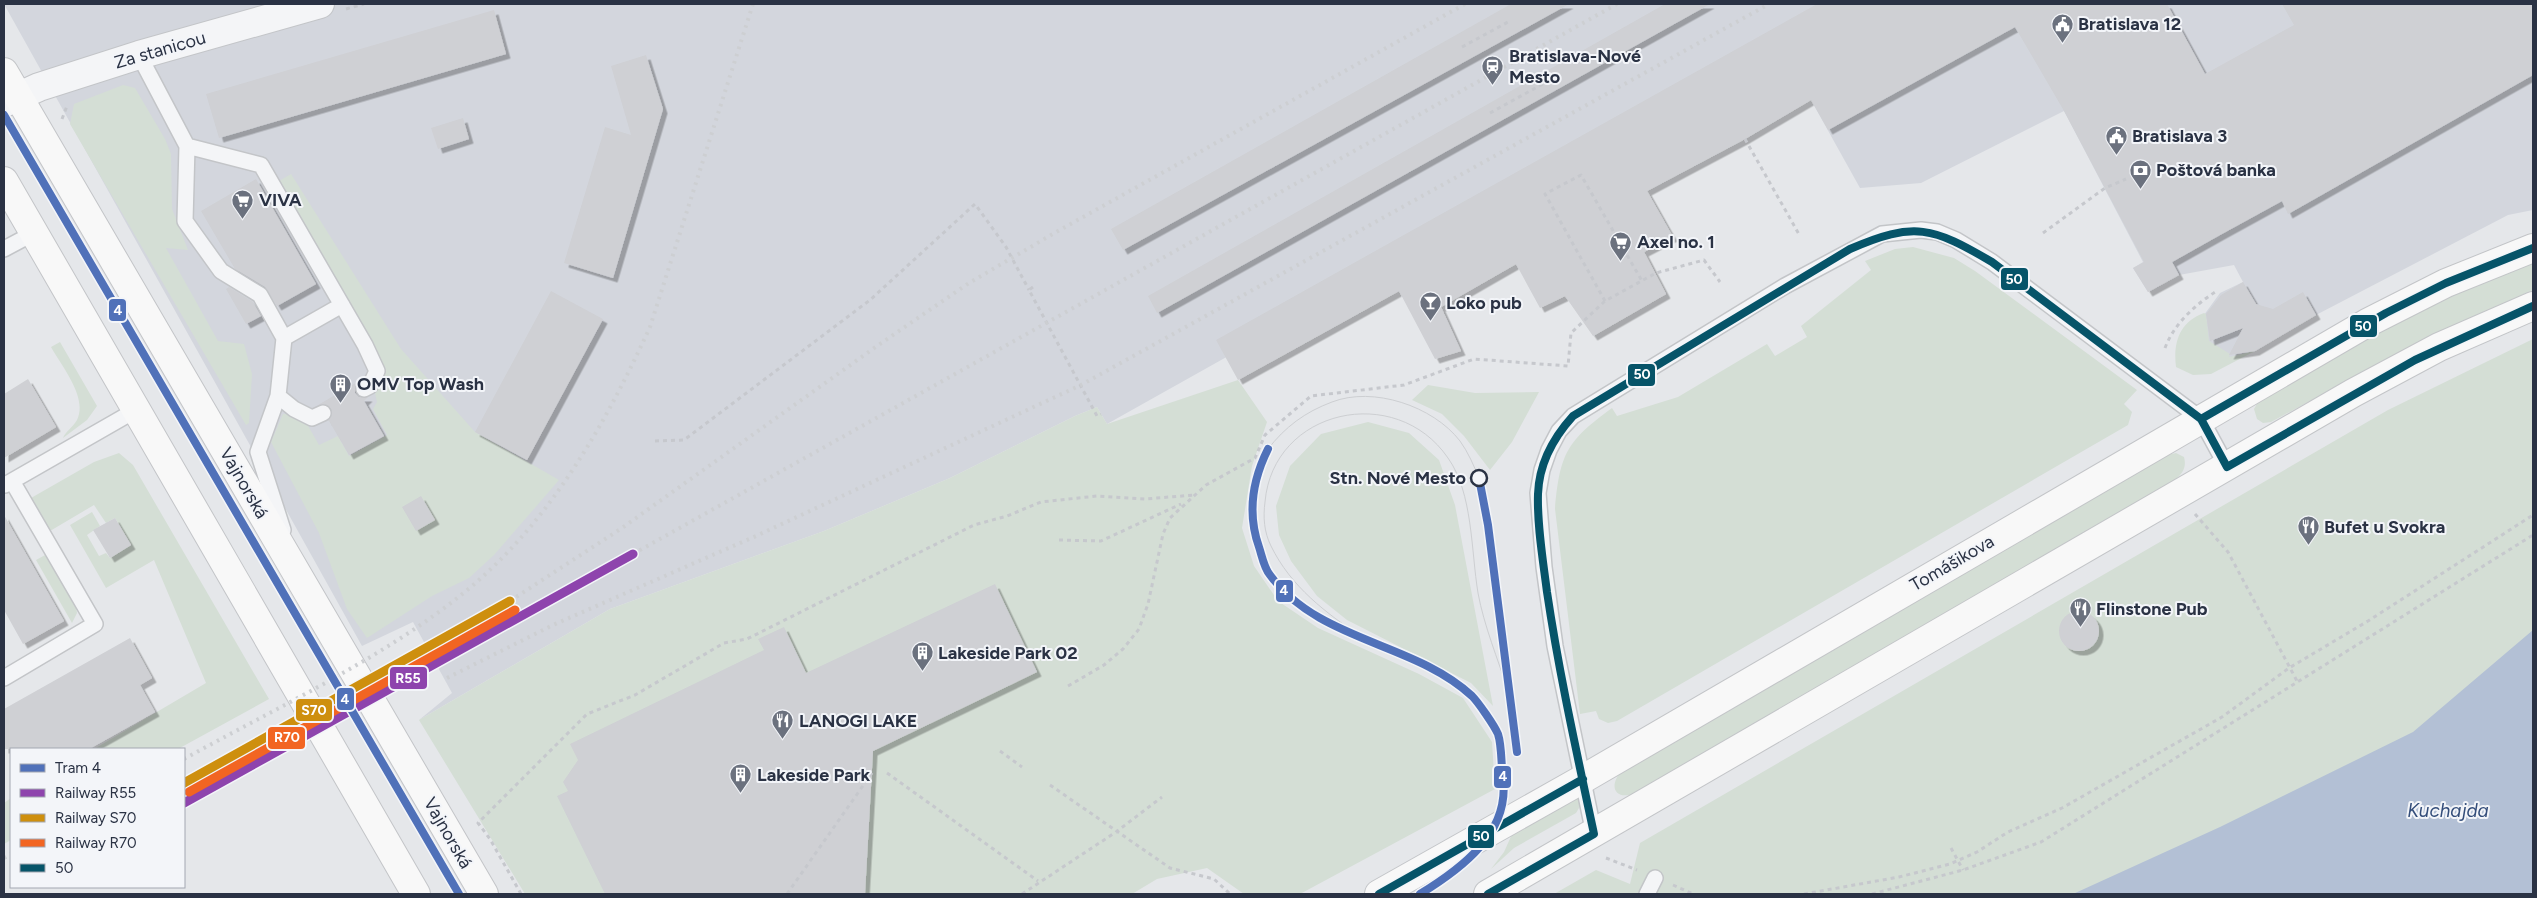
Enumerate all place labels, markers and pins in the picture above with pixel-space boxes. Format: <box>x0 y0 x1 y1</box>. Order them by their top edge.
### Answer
public building icon: Bratislava 12 <box>2050 12 2074 43</box>
place label: Bratislava 12 <box>2078 13 2181 35</box>
place label: Bratislava-Nové Mesto <box>1509 45 1641 88</box>
station icon: Bratislava-Nové Mesto <box>1481 54 1505 85</box>
public building icon: Bratislava 3 <box>2104 124 2128 155</box>
place label: Bratislava 3 <box>2132 125 2227 147</box>
bank icon: Poštová banka <box>2128 158 2152 189</box>
place label: Poštová banka <box>2156 159 2276 181</box>
supermarket icon: VIVA <box>231 188 255 219</box>
place label: VIVA <box>259 189 302 211</box>
supermarket icon: Axel no. 1 <box>1609 230 1633 261</box>
place label: Axel no. 1 <box>1637 231 1715 253</box>
bar icon: Loko pub <box>1418 291 1442 322</box>
place label: Loko pub <box>1446 292 1522 314</box>
building icon: OMV Top Wash <box>329 372 353 403</box>
place label: OMV Top Wash <box>357 373 484 395</box>
place label: Stn. Nové Mesto <box>1330 467 1466 489</box>
marker: Stn. Nové Mesto <box>1470 469 1488 487</box>
restaurant icon: Bufet u Svokra <box>2296 515 2320 546</box>
place label: Bufet u Svokra <box>2324 516 2445 538</box>
restaurant icon: Flinstone Pub <box>2068 597 2092 628</box>
place label: Flinstone Pub <box>2096 598 2208 620</box>
building icon: Lakeside Park 02 <box>910 641 934 672</box>
place label: Lakeside Park 02 <box>938 642 1078 664</box>
restaurant icon: LANOGI LAKE <box>771 709 795 740</box>
place label: LANOGI LAKE <box>799 710 917 732</box>
building icon: Lakeside Park <box>729 763 753 794</box>
place label: Lakeside Park <box>757 764 871 786</box>

